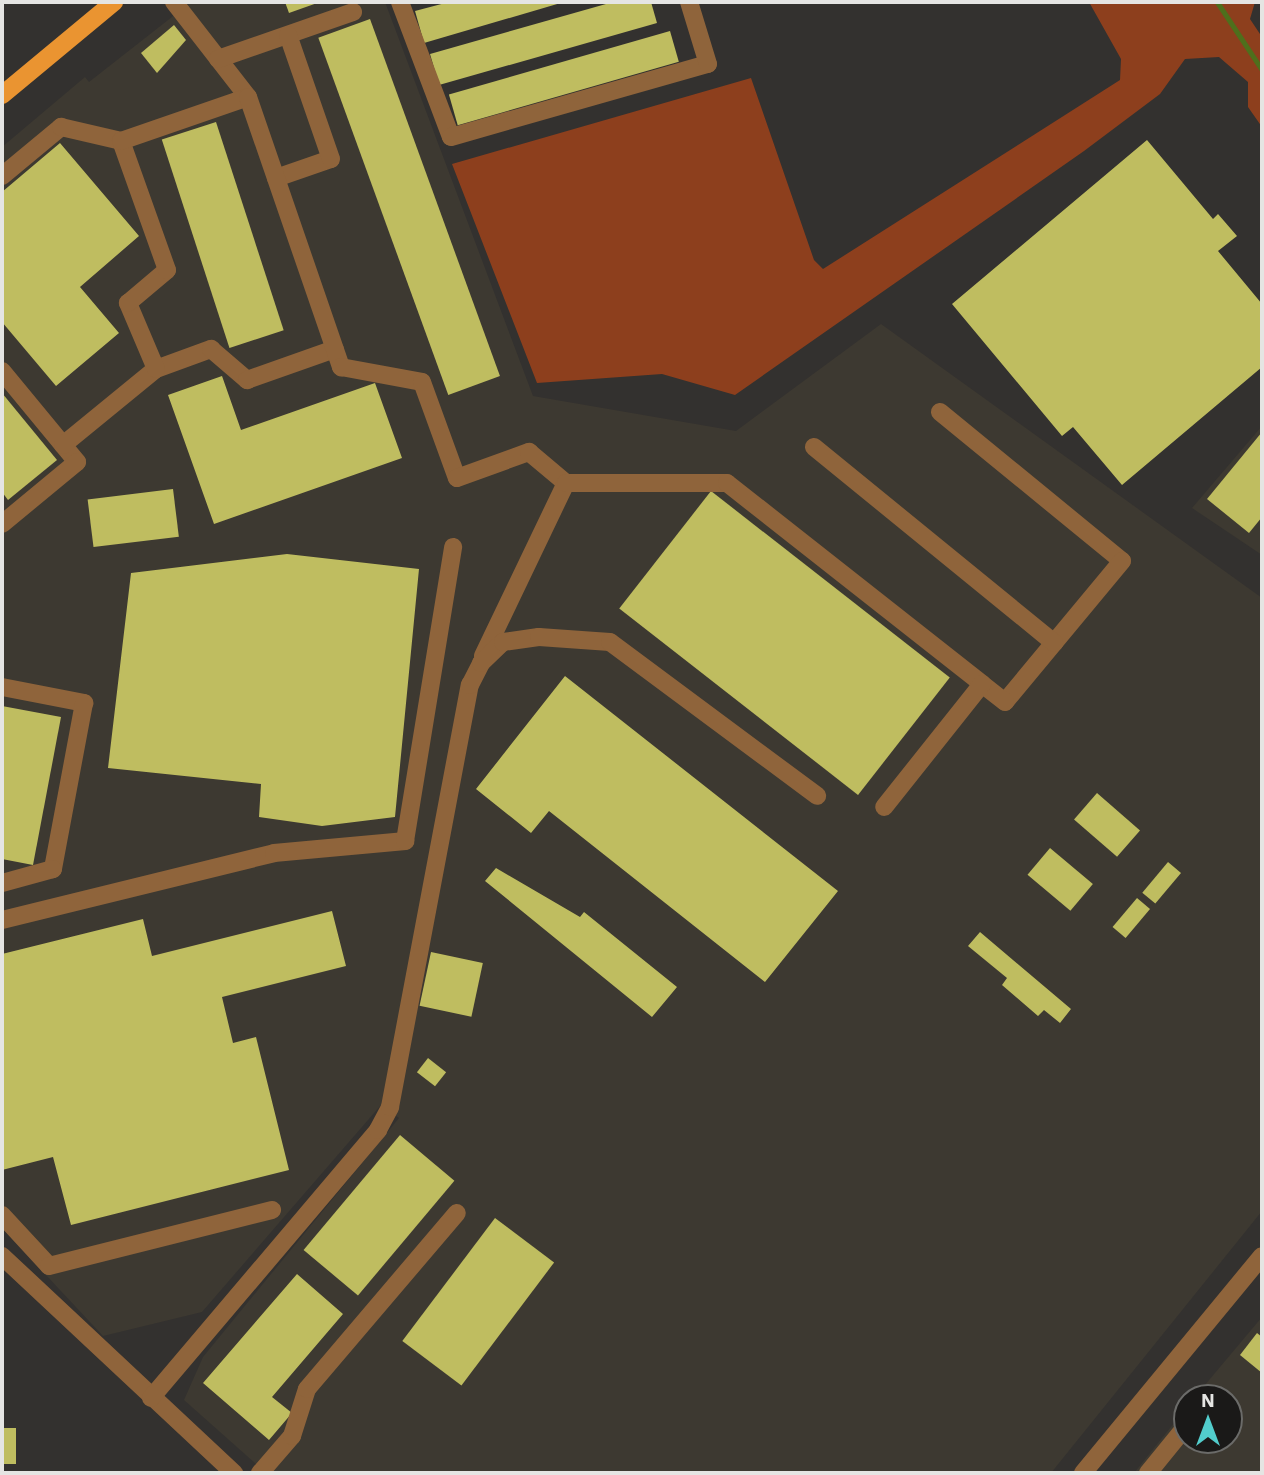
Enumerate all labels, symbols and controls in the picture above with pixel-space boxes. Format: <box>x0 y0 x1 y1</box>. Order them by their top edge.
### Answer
north arrow <box>1173 1384 1243 1454</box>
text: N <box>1201 1388 1215 1412</box>

